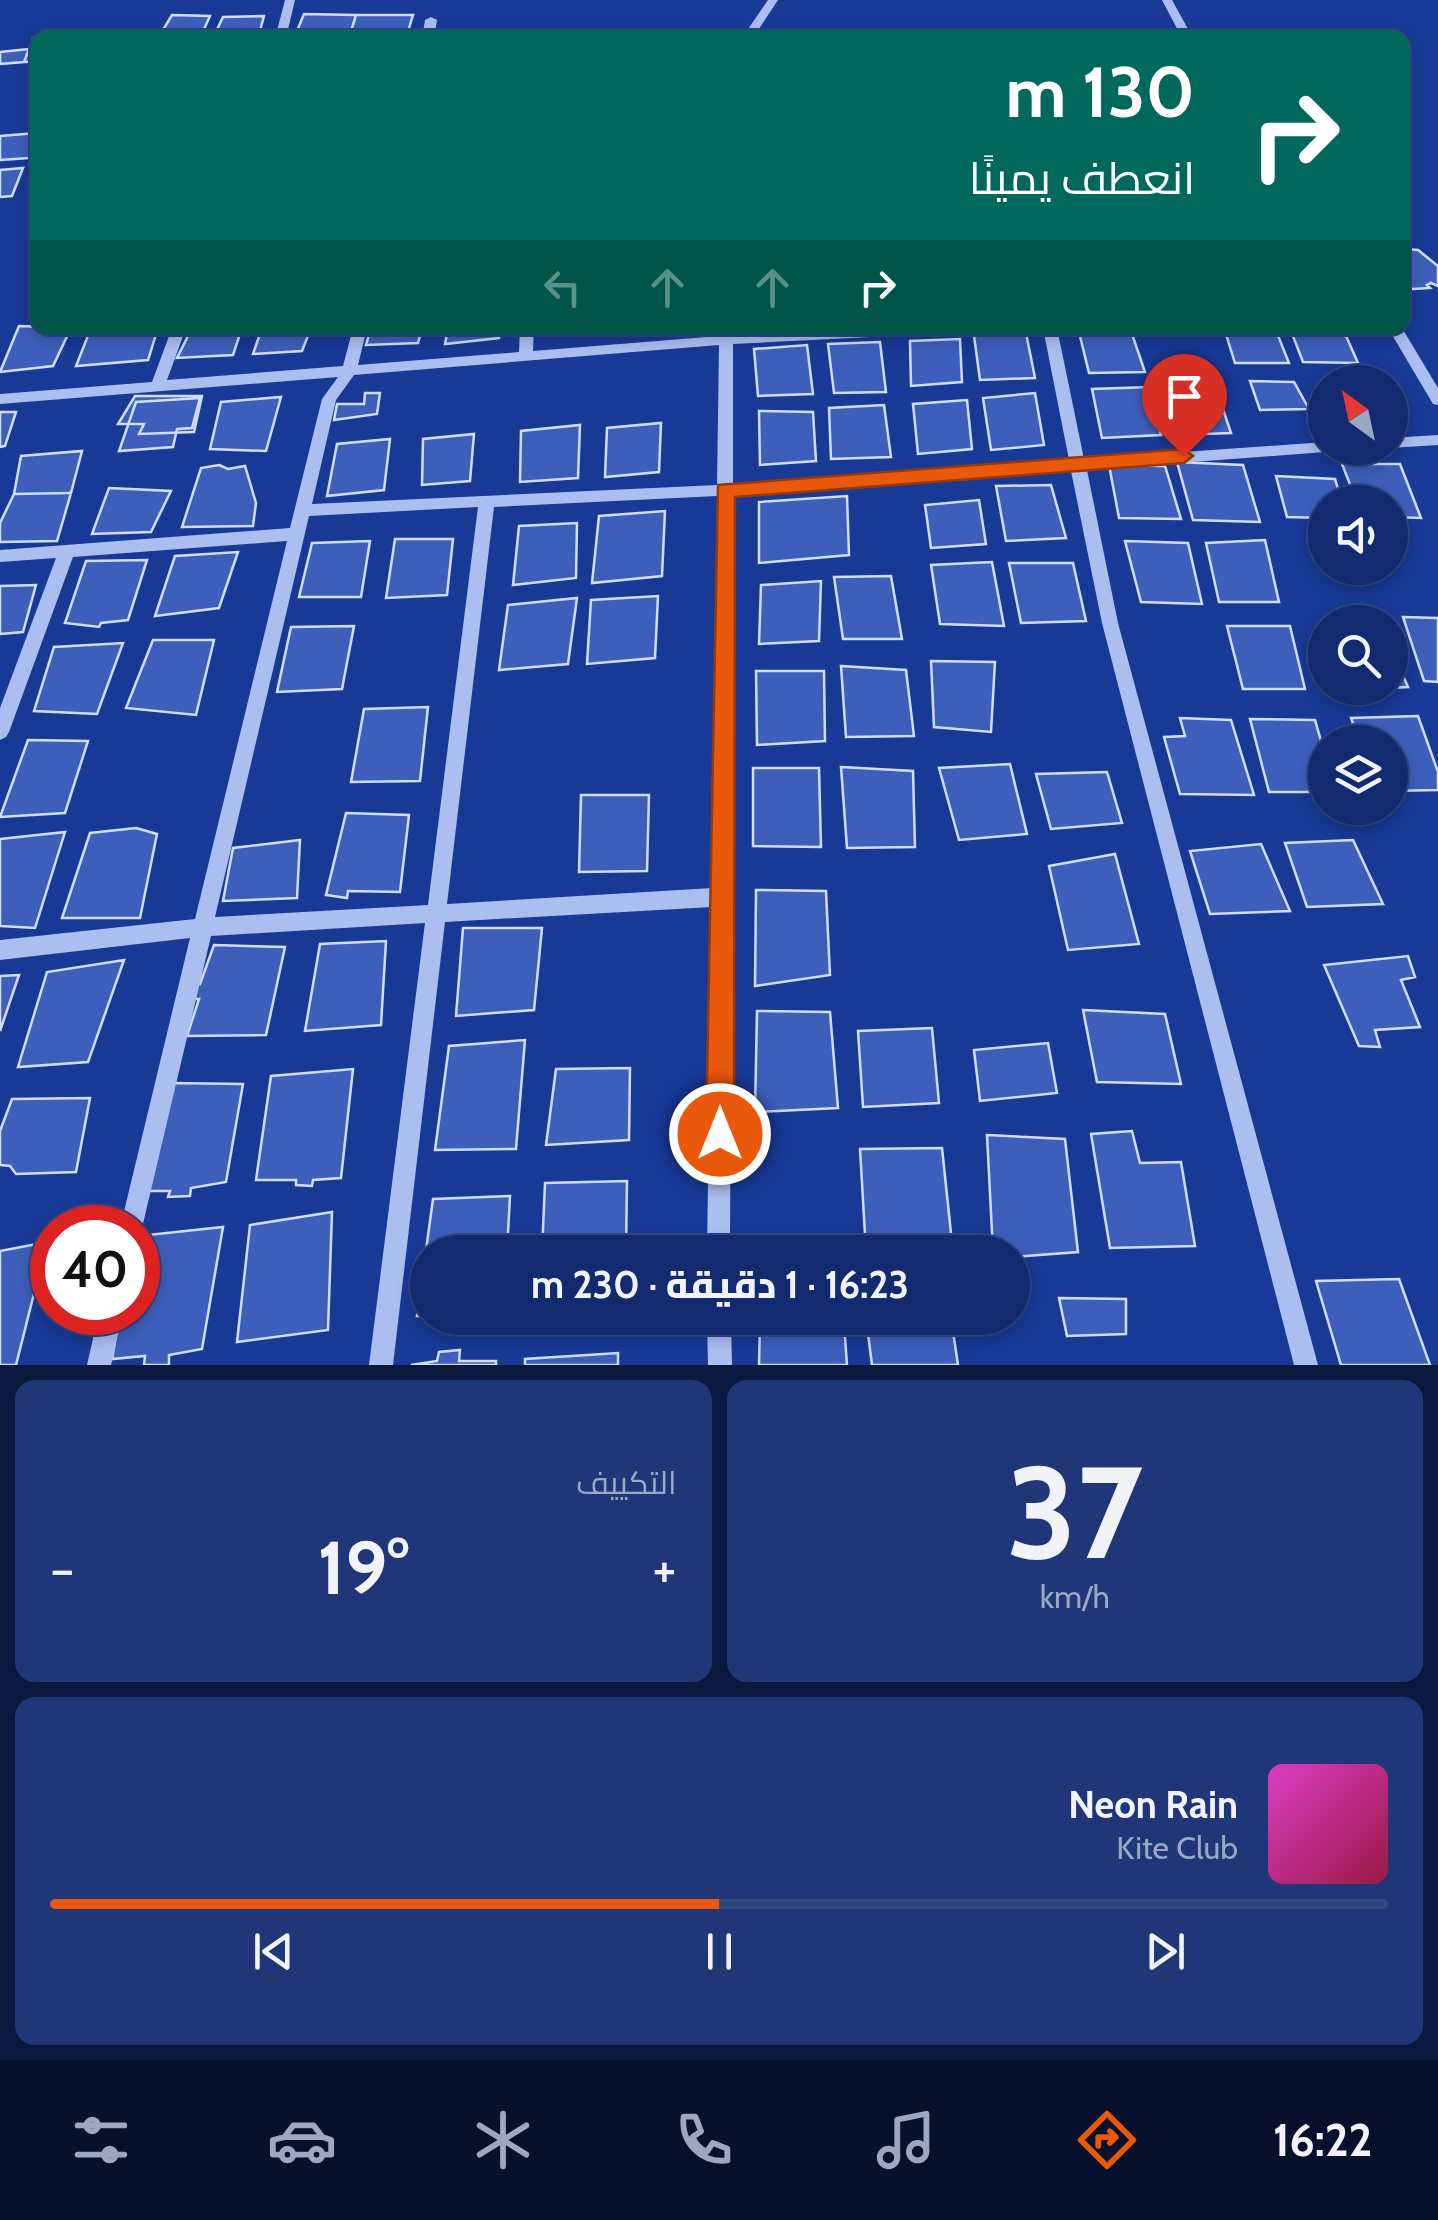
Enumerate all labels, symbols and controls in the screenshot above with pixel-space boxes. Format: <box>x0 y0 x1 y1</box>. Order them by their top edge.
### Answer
text: 130 m <box>1005 49 1195 135</box>
icon: right <box>1230 70 1360 200</box>
text: انعطف يمينًا <box>969 151 1195 205</box>
icon: left <box>535 260 590 315</box>
icon: ahead <box>640 260 695 315</box>
icon: ahead <box>745 260 800 315</box>
icon: right <box>850 260 905 315</box>
pin <box>1142 354 1227 457</box>
north arrow <box>1308 365 1408 465</box>
map controls <box>1308 365 1408 825</box>
icon: arrive <box>1157 369 1212 424</box>
button: sound <box>1308 485 1408 585</box>
button: search <box>1308 605 1408 705</box>
button: layers <box>1308 725 1408 825</box>
position arrow <box>668 1082 772 1186</box>
speed limit sign: 40 <box>30 1205 160 1335</box>
text: 16:23 · 1 دقيقة · 230 m <box>531 1261 909 1308</box>
text: 37 <box>1007 1433 1143 1591</box>
text: التكييف <box>576 1463 677 1502</box>
text: 19° <box>318 1522 409 1613</box>
text: − <box>50 1535 74 1602</box>
text: + <box>652 1535 677 1602</box>
text: km/h <box>1040 1577 1110 1616</box>
text: Neon Rain <box>1068 1781 1238 1828</box>
text: Kite Club <box>1116 1828 1238 1867</box>
icon: previous <box>246 1924 301 1979</box>
icon: pause <box>692 1924 747 1979</box>
icon: next <box>1138 1924 1193 1979</box>
icon: filters <box>66 2105 136 2175</box>
icon: car <box>267 2105 337 2175</box>
icon: climate <box>468 2105 538 2175</box>
icon: phone <box>669 2105 739 2175</box>
icon: music <box>871 2105 941 2175</box>
icon: directions <box>1072 2105 1142 2175</box>
text: 16:22 <box>1273 2113 1372 2167</box>

